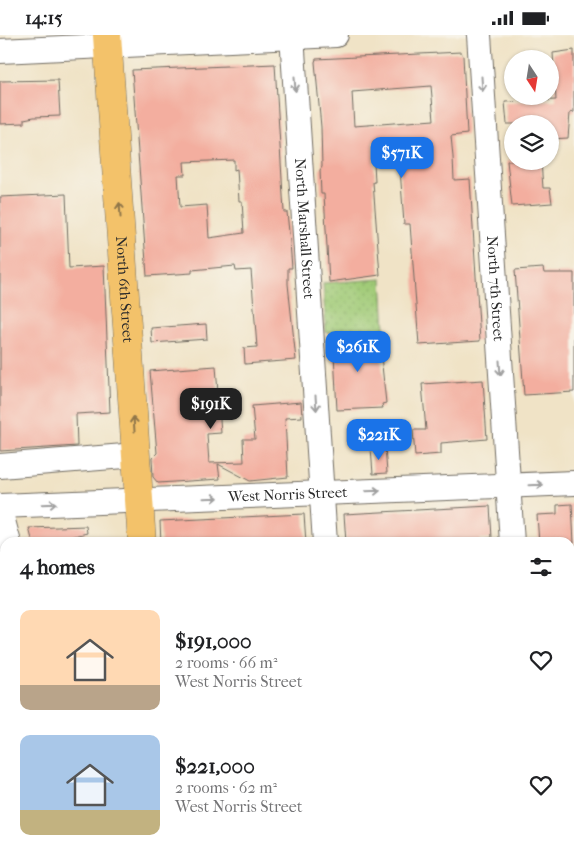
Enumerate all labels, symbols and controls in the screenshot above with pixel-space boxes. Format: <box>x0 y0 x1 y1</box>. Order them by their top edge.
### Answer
text: 14:15 <box>25 7 63 29</box>
north arrow <box>504 50 559 105</box>
map controls <box>504 50 559 170</box>
one-way arrow <box>291 75 300 91</box>
one-way arrow <box>477 75 487 91</box>
button: layers <box>504 115 559 170</box>
pin: $571K <box>367 137 437 179</box>
text: $571K <box>382 143 422 162</box>
street label: North Marshall Street <box>291 158 318 300</box>
one-way arrow <box>115 202 124 218</box>
street label: North 6th Street <box>112 235 137 344</box>
street label: North 7th Street <box>483 235 508 343</box>
pin: $261K <box>323 331 393 373</box>
text: $261K <box>337 337 379 356</box>
one-way arrow <box>496 360 505 376</box>
pin: $191K <box>176 387 246 430</box>
text: $191K <box>191 394 231 413</box>
one-way arrow <box>312 395 321 411</box>
one-way arrow <box>130 416 139 432</box>
pin: $221K <box>344 419 414 461</box>
text: $221K <box>358 425 400 444</box>
one-way arrow <box>528 480 544 489</box>
street label: West Norris Street <box>227 483 348 506</box>
one-way arrow <box>365 487 381 496</box>
one-way arrow <box>203 493 219 502</box>
one-way arrow <box>40 499 56 509</box>
icon: filters <box>527 553 555 581</box>
text: 4 homes <box>20 555 95 579</box>
text: $191,000 <box>175 629 252 653</box>
icon: home <box>60 630 120 690</box>
icon: heart <box>527 646 555 674</box>
text: 2 rooms · 66 m² <box>175 653 277 672</box>
text: West Norris Street <box>175 672 302 691</box>
text: $221,000 <box>175 754 255 778</box>
icon: home <box>60 755 120 815</box>
icon: heart <box>527 771 555 799</box>
text: 2 rooms · 62 m² <box>175 778 277 797</box>
text: West Norris Street <box>175 797 302 816</box>

